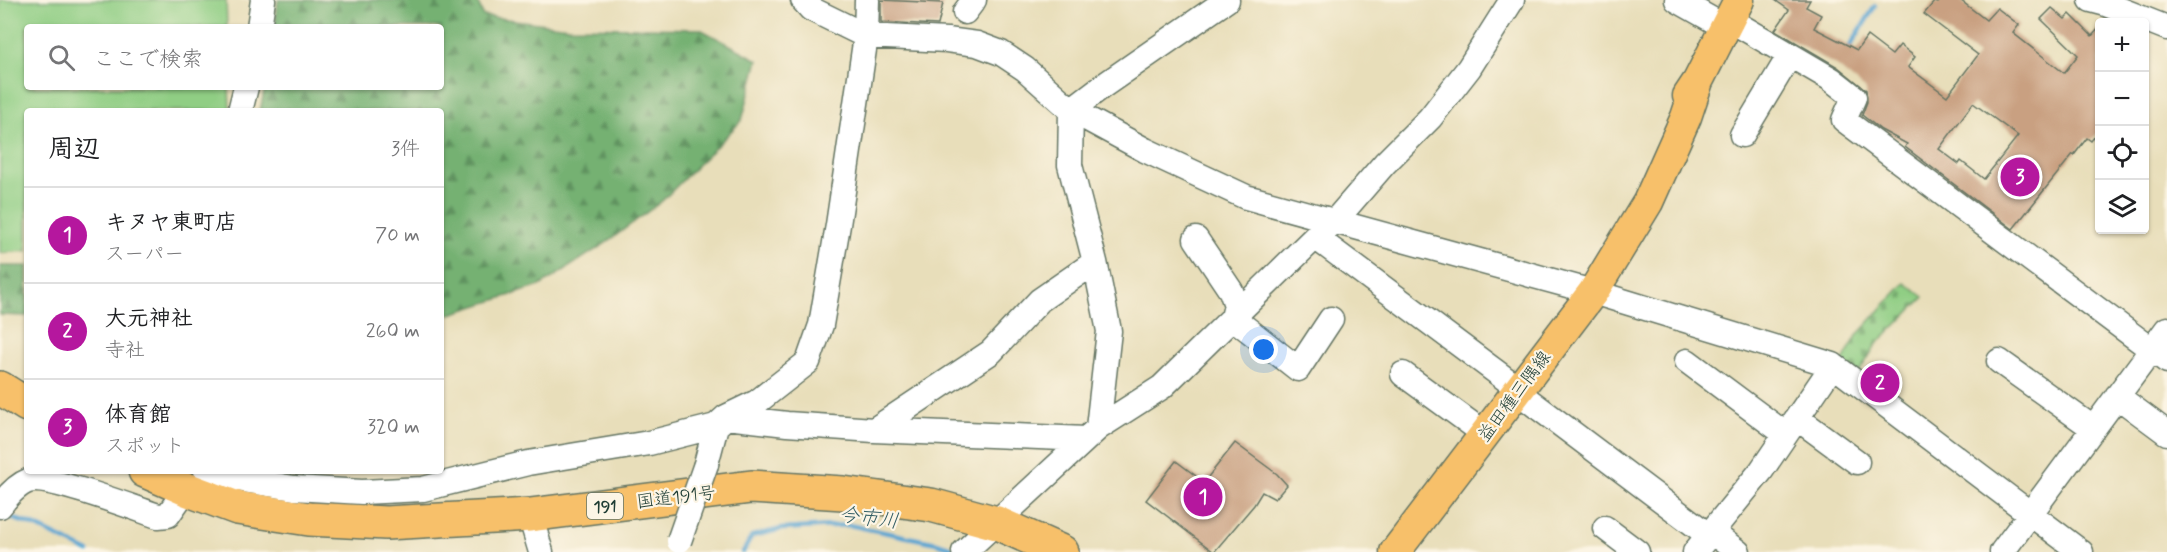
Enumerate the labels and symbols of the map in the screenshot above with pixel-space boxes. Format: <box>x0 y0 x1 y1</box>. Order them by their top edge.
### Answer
pin: 3 <box>2000 154 2040 200</box>
your location <box>1249 335 1278 364</box>
street label: 益田種三隅線 <box>1473 346 1557 447</box>
pin: 2 <box>1860 360 1900 406</box>
pin: 1 <box>1184 474 1222 520</box>
street label: 国道191号 <box>635 481 717 515</box>
road number: 191 <box>587 493 623 519</box>
water label: 今市川 <box>837 501 900 536</box>

